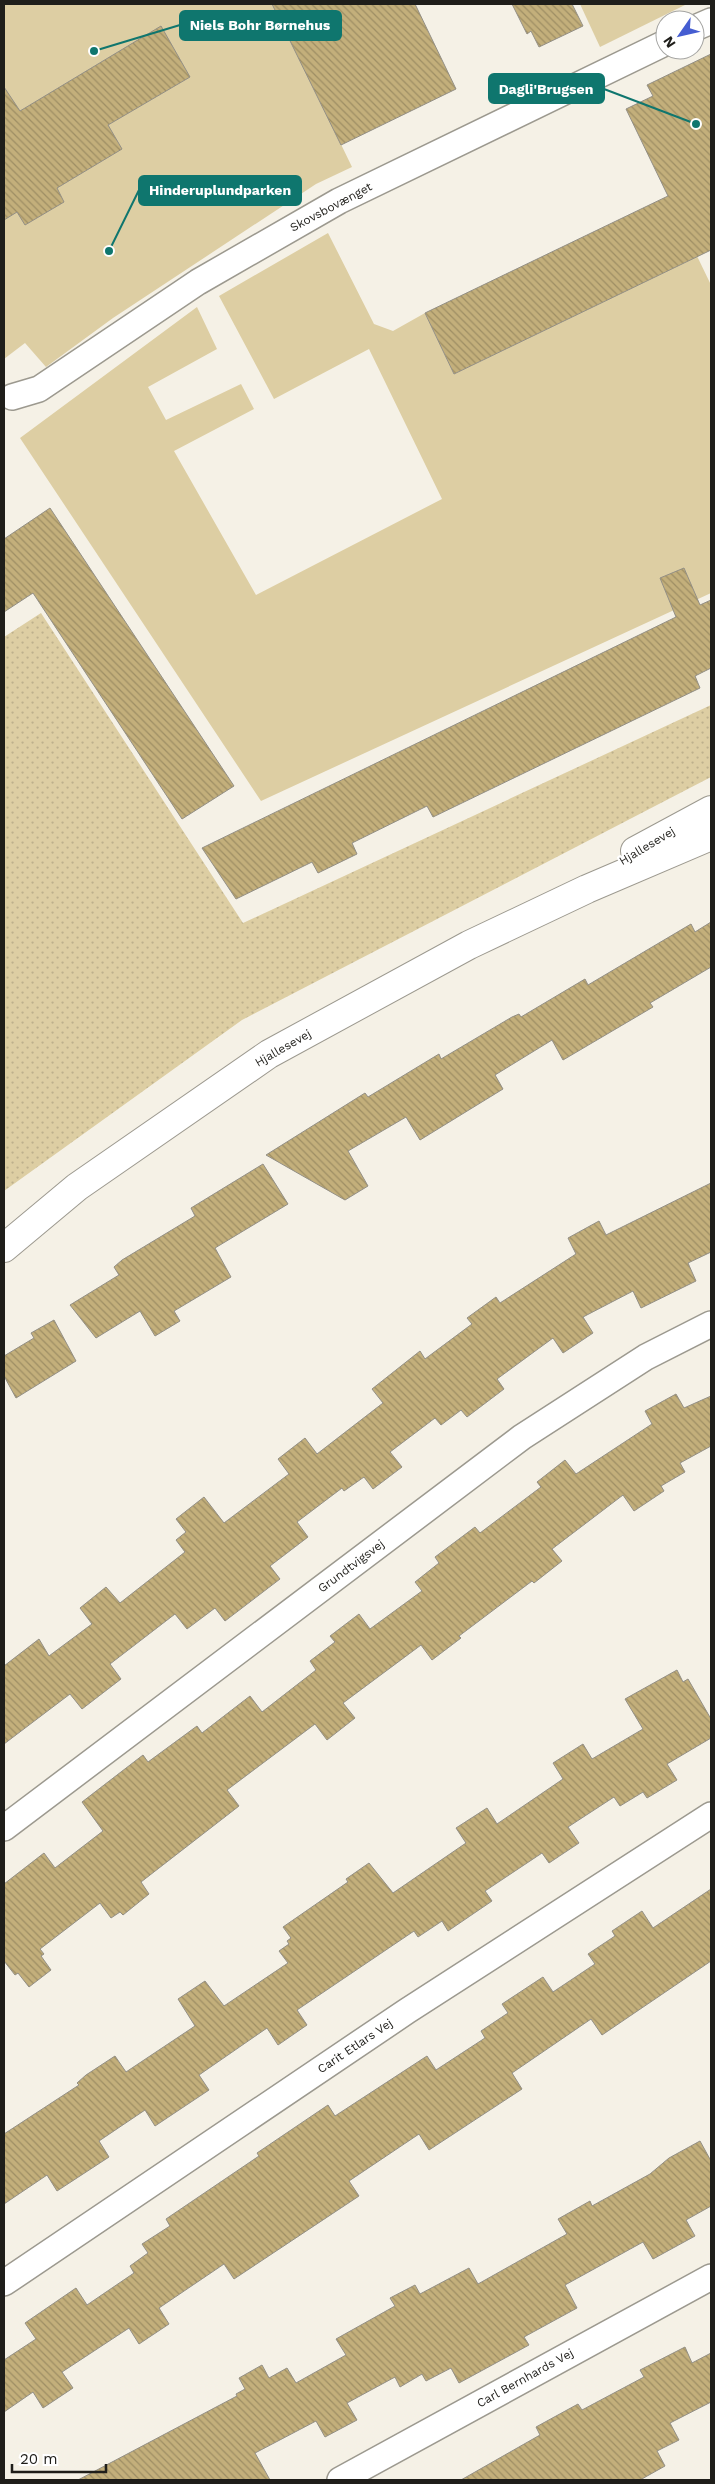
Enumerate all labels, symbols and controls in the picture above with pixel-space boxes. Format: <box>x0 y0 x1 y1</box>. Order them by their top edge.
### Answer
north arrow <box>655 10 705 60</box>
callout: Niels Bohr Børnehus <box>180 11 341 40</box>
text: Niels Bohr Børnehus <box>190 17 331 33</box>
text: N <box>660 33 679 51</box>
callout: Dagli'Brugsen <box>489 74 604 103</box>
text: Dagli'Brugsen <box>499 81 593 97</box>
callout: Hinderuplundparken <box>139 176 301 205</box>
street label: Skovsbovænget <box>288 179 374 235</box>
text: Hinderuplundparken <box>149 182 291 198</box>
street label: Hjallesevej <box>617 824 677 868</box>
street label: Hjallesevej <box>252 1026 314 1070</box>
street label: Grundtvigsvej <box>315 1537 387 1595</box>
street label: Carit Etlars Vej <box>315 2016 395 2076</box>
street label: Carl Bernhards Vej <box>474 2346 576 2410</box>
scale bar <box>12 2442 106 2474</box>
text: 20 m <box>20 2450 58 2468</box>

